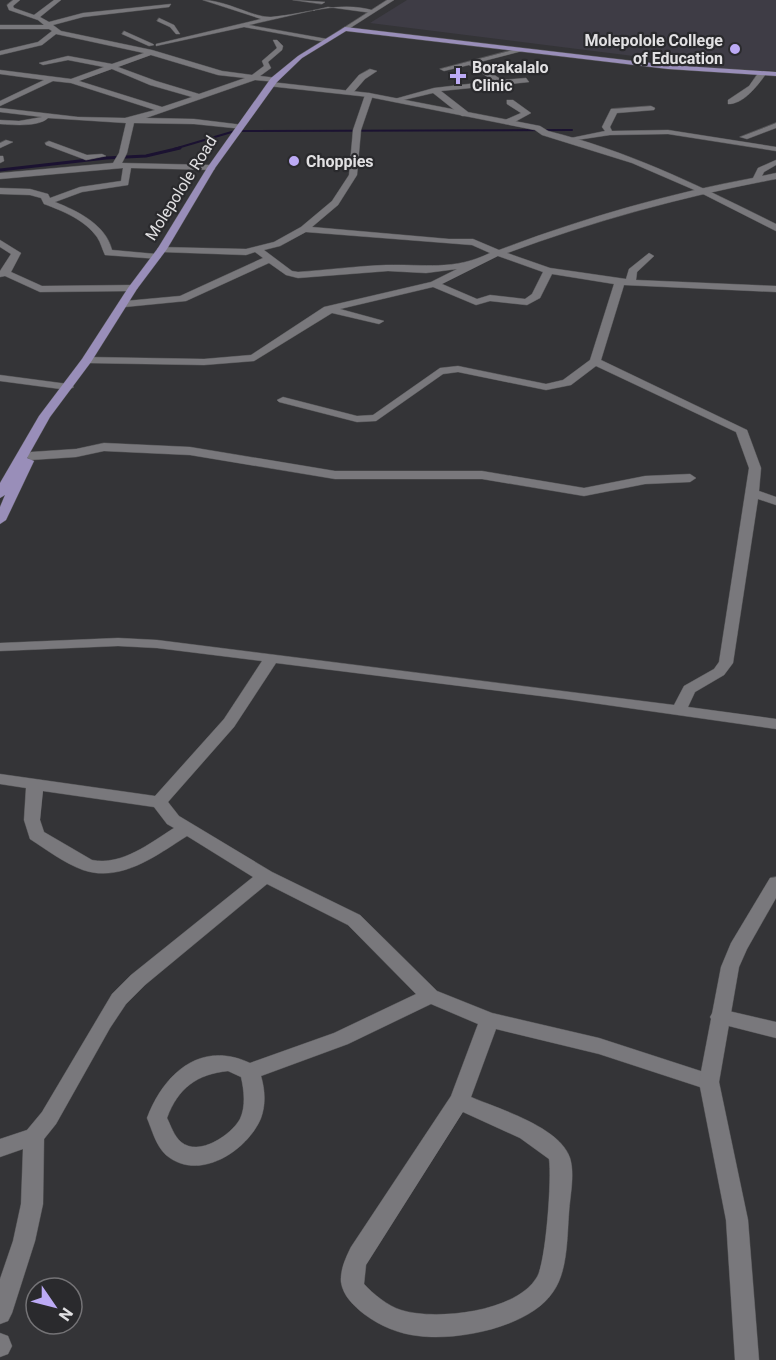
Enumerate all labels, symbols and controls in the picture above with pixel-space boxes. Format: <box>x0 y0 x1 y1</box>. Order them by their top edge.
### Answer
place label: Molepolole College of Education <box>585 31 723 68</box>
marker: Molepolole College of Education <box>728 42 742 56</box>
place label: Borakalalo Clinic <box>472 58 549 95</box>
marker: Borakalalo Clinic <box>449 67 467 85</box>
street label: Molepolole Road <box>141 132 221 244</box>
place label: Choppies <box>306 152 374 171</box>
marker: Choppies <box>287 154 301 168</box>
north arrow <box>24 1276 84 1336</box>
text: N <box>55 1304 77 1324</box>

